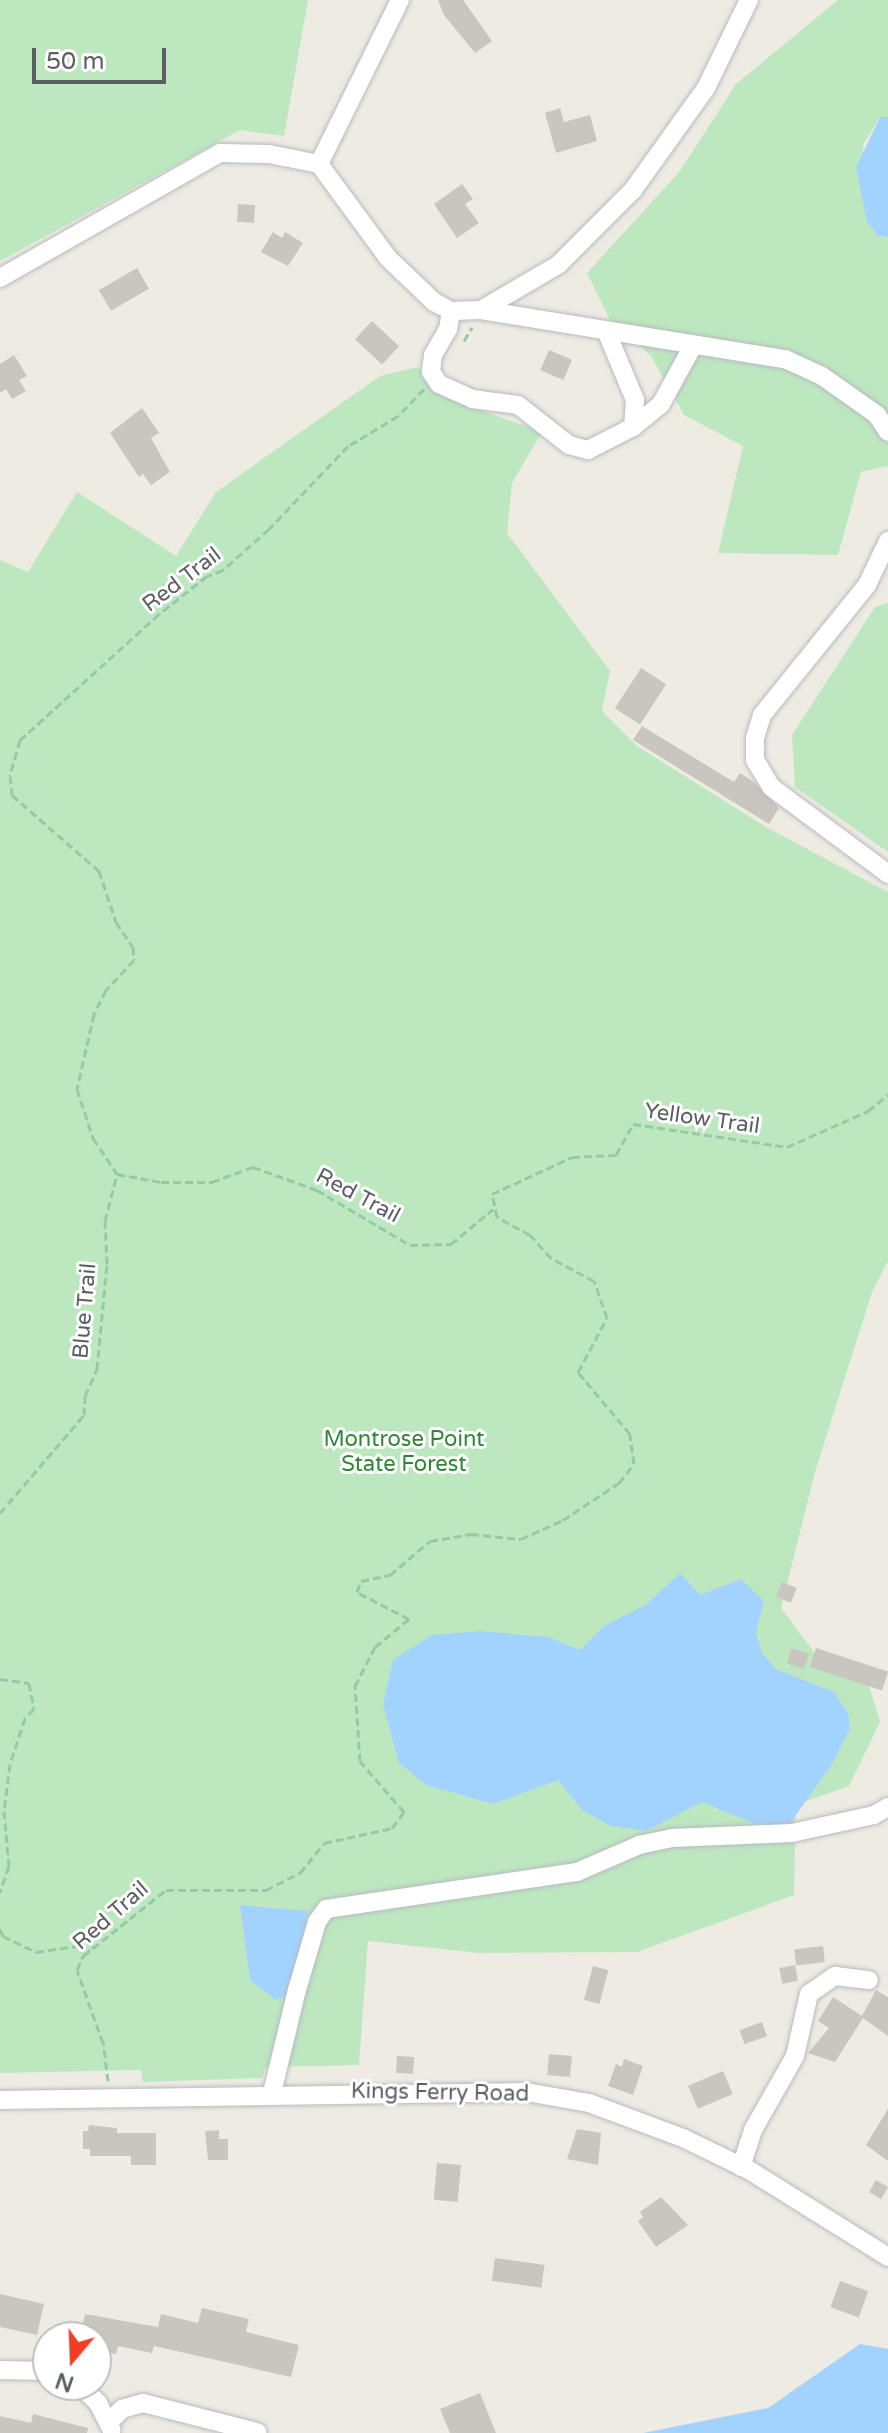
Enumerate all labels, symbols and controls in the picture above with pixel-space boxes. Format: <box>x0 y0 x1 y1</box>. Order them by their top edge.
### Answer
scale bar <box>36 32 170 82</box>
text: 50 m <box>46 47 104 76</box>
street label: Red Trail <box>138 542 226 618</box>
street label: Yellow Trail <box>643 1098 761 1140</box>
street label: Red Trail <box>311 1163 405 1229</box>
street label: Blue Trail <box>68 1262 102 1360</box>
park label: Montrose Point State Forest <box>324 1426 484 1478</box>
street label: Red Trail <box>68 1876 154 1956</box>
street label: Kings Ferry Road <box>351 2078 529 2108</box>
north arrow <box>32 2321 112 2401</box>
text: N <box>52 2367 77 2397</box>

